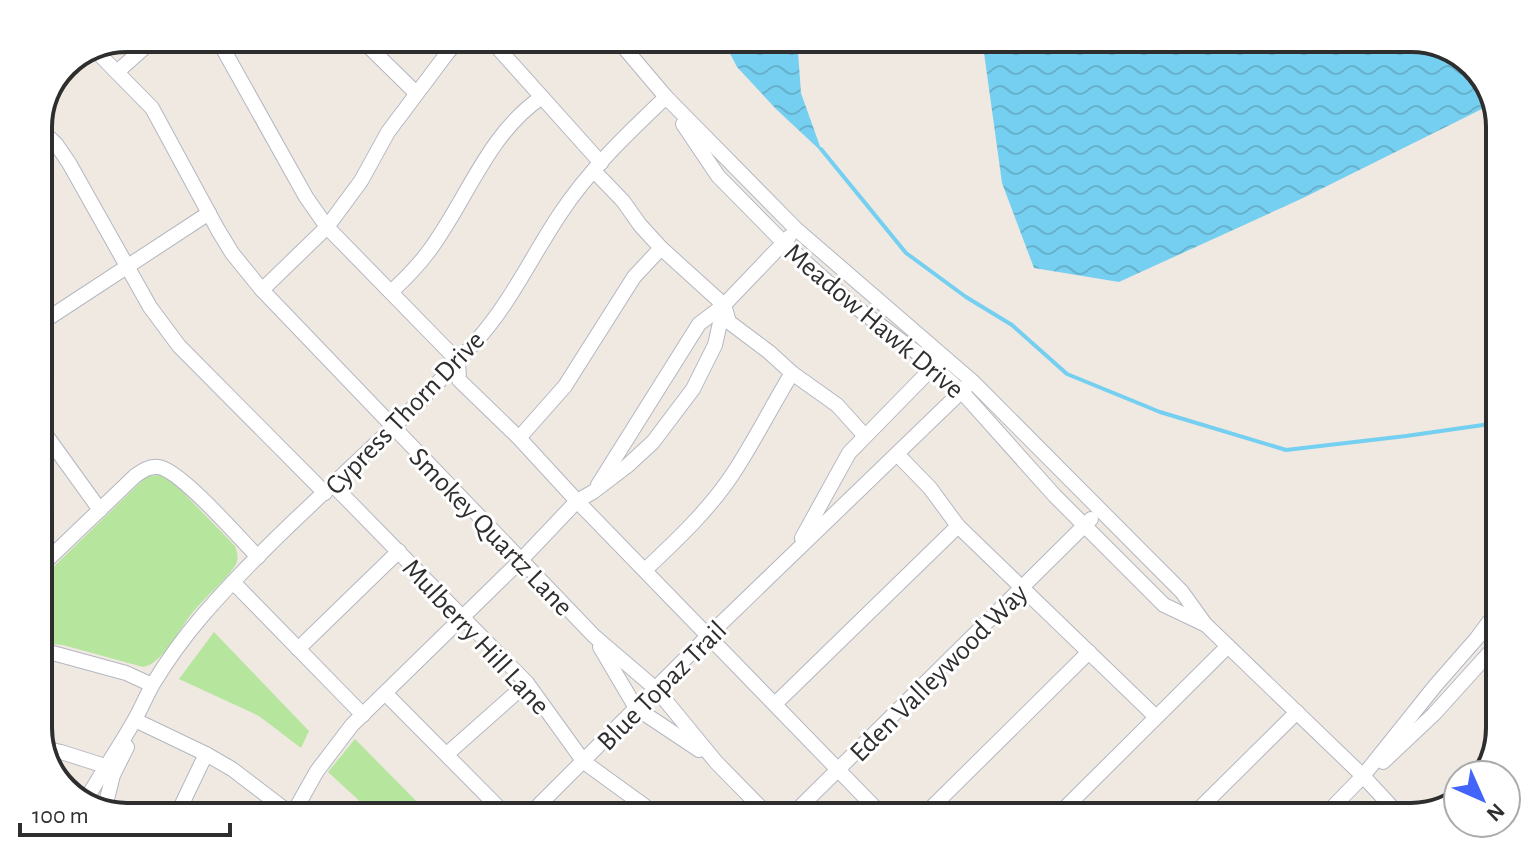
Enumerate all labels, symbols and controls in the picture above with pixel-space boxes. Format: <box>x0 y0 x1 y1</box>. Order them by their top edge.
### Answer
street label: Meadow Hawk Drive <box>779 239 969 404</box>
street label: Cypress Thorn Drive <box>321 326 490 501</box>
street label: Smokey Quartz Lane <box>404 443 578 622</box>
street label: Mulberry Hill Lane <box>397 554 554 720</box>
street label: Eden Valleywood Way <box>845 579 1034 768</box>
street label: Blue Topaz Trail <box>592 616 732 756</box>
north arrow <box>1442 759 1522 839</box>
scale bar <box>20 787 230 837</box>
text: N <box>1482 799 1509 826</box>
text: 100 m <box>32 804 89 828</box>

